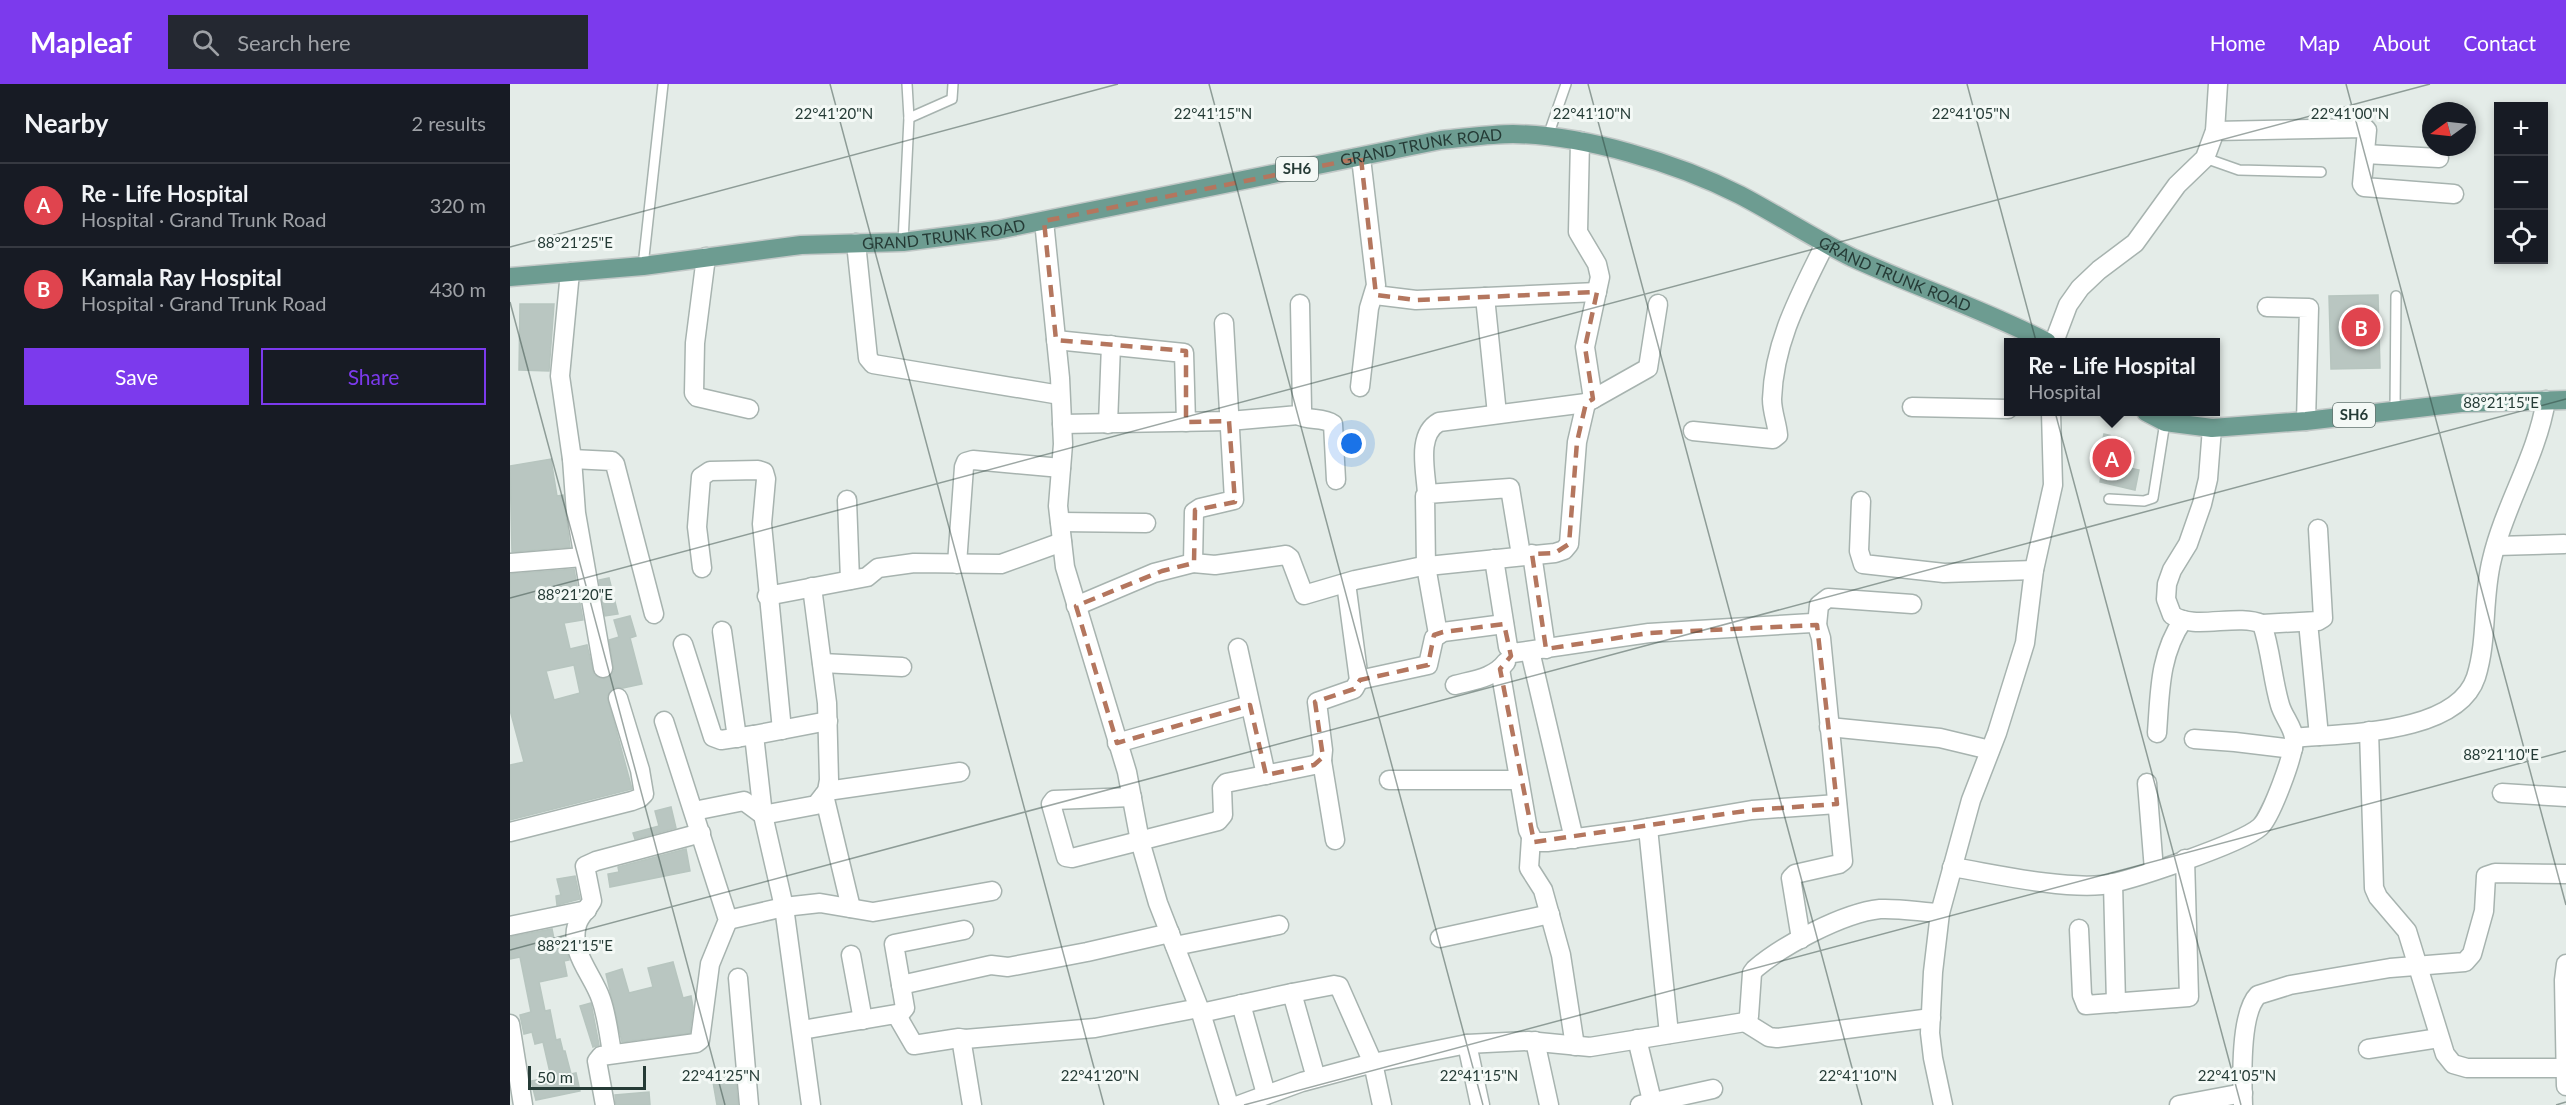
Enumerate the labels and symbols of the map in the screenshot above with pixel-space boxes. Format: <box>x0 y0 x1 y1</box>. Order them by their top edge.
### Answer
north arrow <box>2422 102 2476 156</box>
text: 22°41'20"N <box>795 104 873 122</box>
text: 22°41'15"N <box>1174 104 1252 122</box>
text: 22°41'10"N <box>1553 104 1631 122</box>
text: 22°41'05"N <box>1932 104 2010 122</box>
text: 22°41'00"N <box>2311 104 2389 122</box>
street label: GRAND TRUNK ROAD <box>1338 124 1503 169</box>
road number: SH6 <box>1276 157 1318 181</box>
street label: GRAND TRUNK ROAD <box>862 215 1027 252</box>
street label: GRAND TRUNK ROAD <box>1816 232 1974 315</box>
text: 88°21'25"E <box>537 233 613 251</box>
pin: B <box>2342 304 2380 350</box>
text: 88°21'15"E <box>2463 393 2539 411</box>
road number: SH6 <box>2333 403 2375 427</box>
your location <box>1337 429 1366 458</box>
pin: A <box>2092 436 2132 481</box>
text: 88°21'20"E <box>537 585 613 603</box>
text: 88°21'10"E <box>2463 745 2539 763</box>
text: 88°21'15"E <box>537 936 613 954</box>
scale bar <box>528 1063 646 1090</box>
text: 22°41'25"N <box>682 1066 760 1084</box>
text: 22°41'20"N <box>1061 1066 1139 1084</box>
text: 22°41'15"N <box>1440 1066 1518 1084</box>
text: 22°41'10"N <box>1819 1066 1897 1084</box>
text: 22°41'05"N <box>2198 1066 2276 1084</box>

